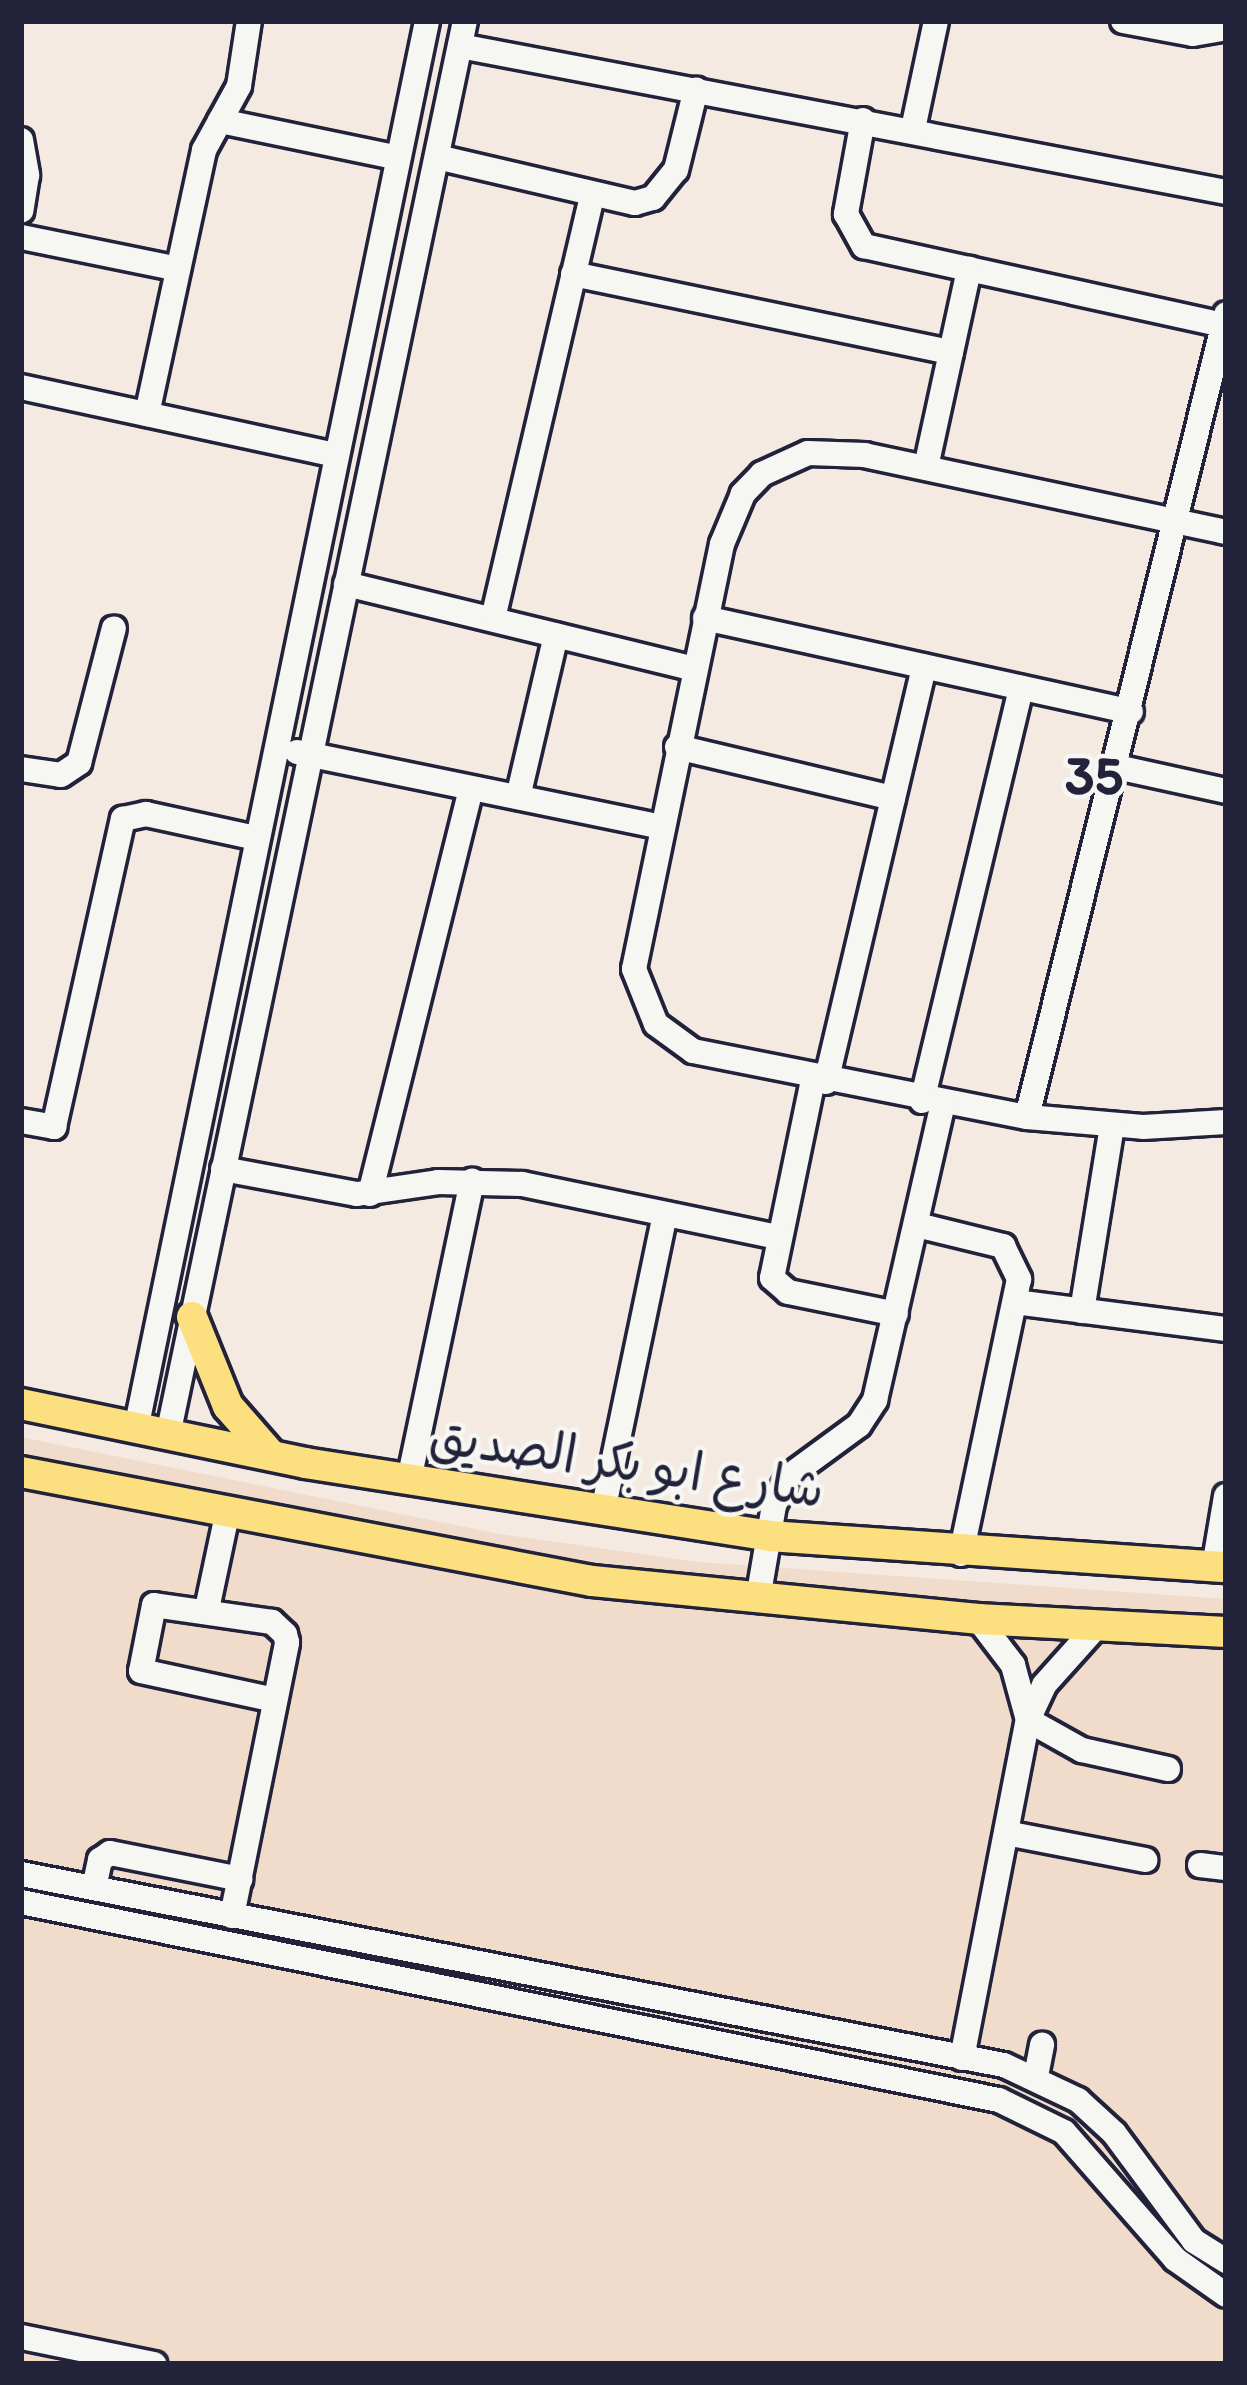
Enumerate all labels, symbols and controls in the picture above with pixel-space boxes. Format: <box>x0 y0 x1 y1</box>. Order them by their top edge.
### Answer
district label: 35 <box>1065 744 1123 808</box>
street label: شارع ابو بكر الصديق <box>426 1405 828 1521</box>

